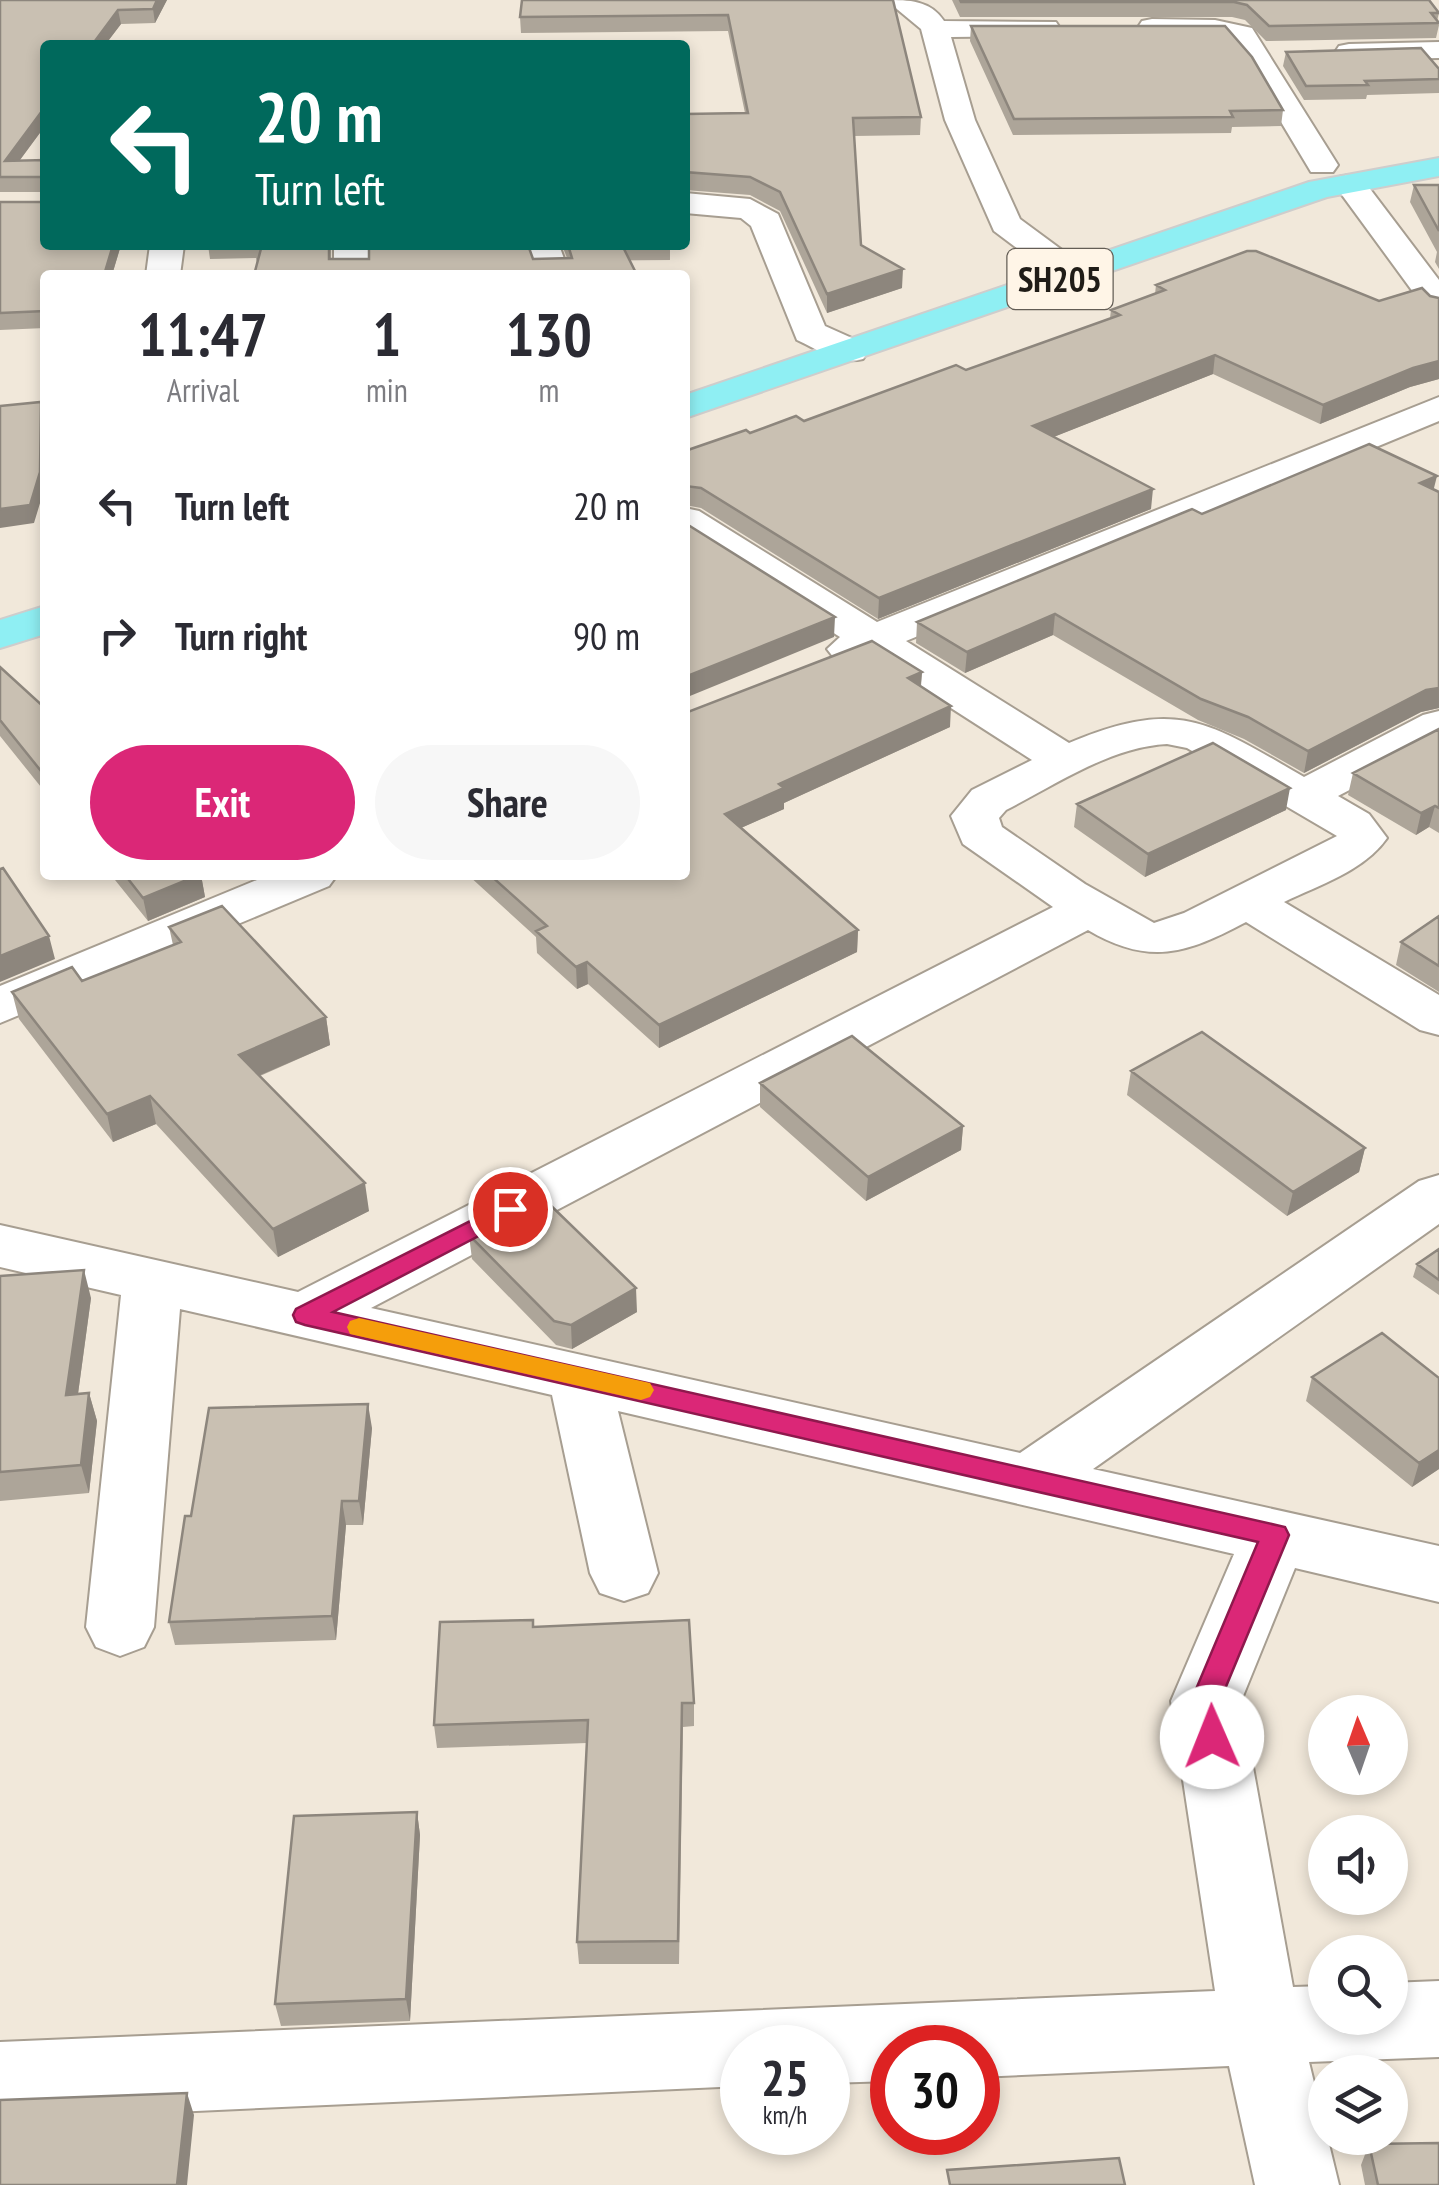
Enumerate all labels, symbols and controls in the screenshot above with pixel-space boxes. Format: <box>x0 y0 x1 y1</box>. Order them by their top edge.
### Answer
text: 20 m <box>255 71 383 161</box>
icon: left <box>90 80 220 210</box>
text: Turn left <box>255 159 385 217</box>
road number: SH205 <box>1008 249 1112 309</box>
text: 11:47 <box>138 295 268 373</box>
text: 1 <box>373 295 401 373</box>
text: 130 <box>506 295 592 373</box>
text: Arrival <box>167 369 239 411</box>
text: min <box>366 369 408 411</box>
text: m <box>538 369 559 411</box>
icon: left <box>90 478 145 533</box>
text: Turn left <box>175 481 289 530</box>
text: 20 m <box>573 481 640 530</box>
icon: right <box>90 608 145 663</box>
text: Turn right <box>175 611 307 660</box>
text: 90 m <box>573 611 640 660</box>
button: Exit <box>90 745 355 860</box>
button: Share <box>375 745 640 860</box>
pin <box>468 1167 553 1252</box>
icon: arrive <box>483 1182 538 1237</box>
position arrow <box>1160 1685 1264 1789</box>
north arrow <box>1308 1695 1408 1795</box>
map controls <box>1308 1695 1408 2155</box>
button: sound <box>1308 1815 1408 1915</box>
button: search <box>1308 1935 1408 2035</box>
speed limit sign: 30 <box>870 2025 1000 2155</box>
text: 25 <box>761 2045 809 2110</box>
button: layers <box>1308 2055 1408 2155</box>
text: km/h <box>763 2099 807 2131</box>

